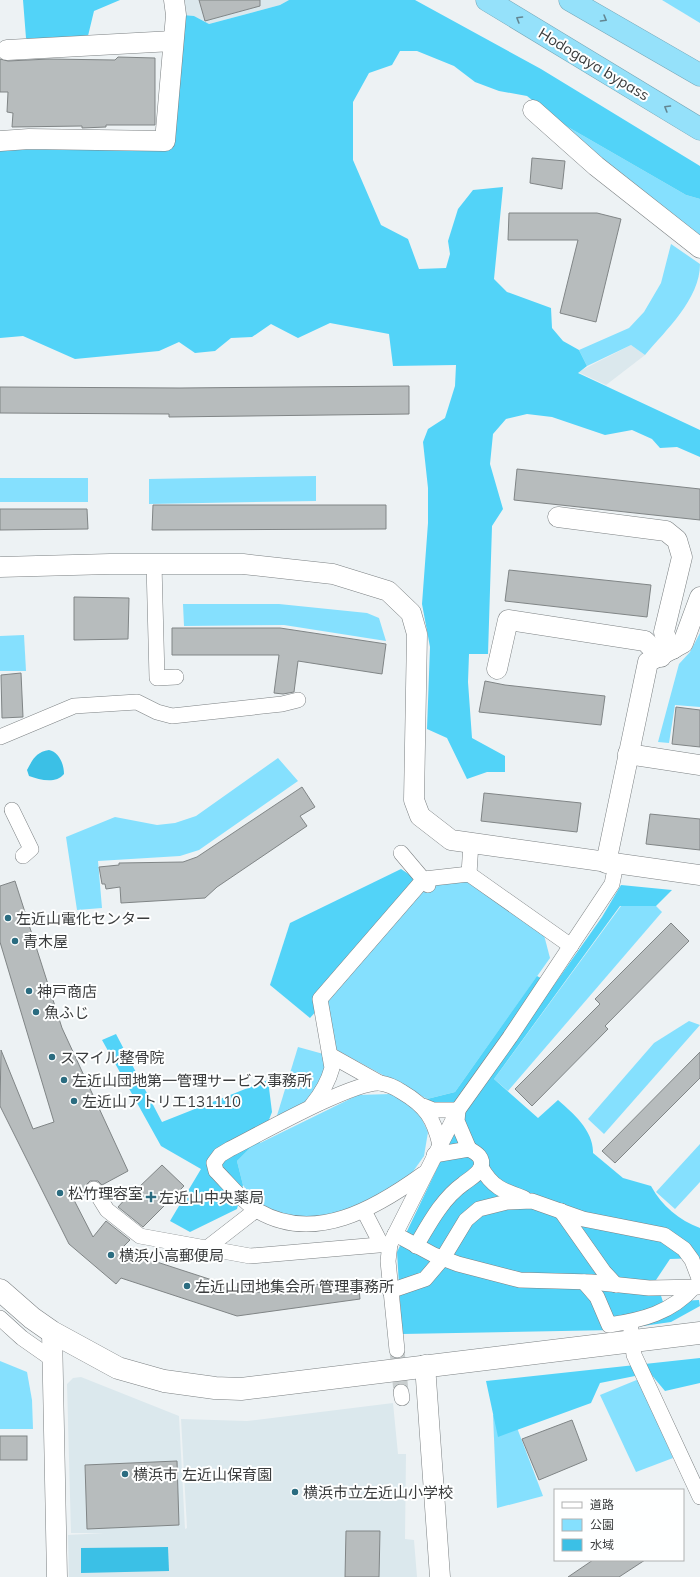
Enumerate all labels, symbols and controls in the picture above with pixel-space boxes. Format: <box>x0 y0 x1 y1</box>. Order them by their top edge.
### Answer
one-way arrow <box>600 15 607 22</box>
one-way arrow <box>516 17 523 24</box>
street label: Hodogaya bypass <box>535 23 653 105</box>
one-way arrow <box>664 106 671 113</box>
place label: 左近山電化センター <box>16 909 151 928</box>
marker: 左近山電化センター <box>3 913 13 923</box>
place label: 青木屋 <box>23 932 68 951</box>
marker: 青木屋 <box>10 936 20 946</box>
place label: 神戸商店 <box>37 982 97 1001</box>
marker: 神戸商店 <box>24 986 34 996</box>
place label: 魚ふじ <box>44 1003 89 1022</box>
marker: 魚ふじ <box>31 1007 41 1017</box>
place label: スマイル整骨院 <box>60 1048 165 1067</box>
marker: スマイル整骨院 <box>47 1052 57 1062</box>
place label: 左近山団地第一管理サービス事務所 <box>72 1071 312 1090</box>
marker: 左近山団地第一管理サービス事務所 <box>59 1075 69 1085</box>
place label: 左近山アトリエ131110 <box>82 1092 241 1111</box>
marker: 左近山アトリエ131110 <box>69 1096 79 1106</box>
place label: 松竹理容室 <box>68 1184 143 1203</box>
marker: 松竹理容室 <box>55 1188 65 1198</box>
place label: 左近山中央薬局 <box>159 1188 264 1207</box>
marker: 左近山中央薬局 <box>146 1192 156 1202</box>
place label: 横浜小高郵便局 <box>119 1246 224 1265</box>
marker: 横浜小高郵便局 <box>106 1250 116 1260</box>
place label: 左近山団地集会所 管理事務所 <box>195 1277 394 1296</box>
marker: 左近山団地集会所 管理事務所 <box>182 1281 192 1291</box>
place label: 横浜市 左近山保育園 <box>133 1465 272 1484</box>
marker: 横浜市 左近山保育園 <box>120 1469 130 1479</box>
place label: 横浜市立左近山小学校 <box>303 1483 453 1502</box>
marker: 横浜市立左近山小学校 <box>290 1487 300 1497</box>
legend <box>554 1489 684 1561</box>
text: 道路 <box>590 1497 614 1512</box>
text: 公園 <box>590 1517 614 1532</box>
text: 水域 <box>590 1537 614 1552</box>

